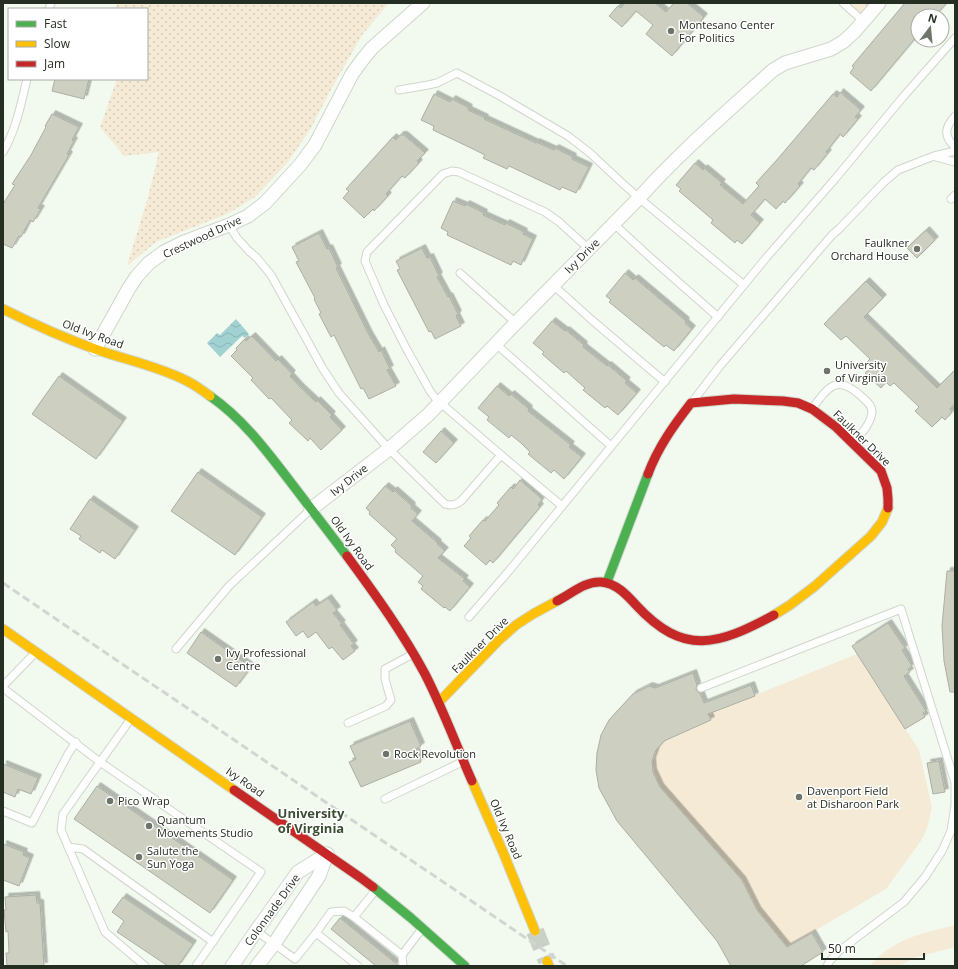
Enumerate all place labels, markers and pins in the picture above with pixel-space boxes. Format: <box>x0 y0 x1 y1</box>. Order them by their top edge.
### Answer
place label: Montesano Center For Politics <box>679 17 775 45</box>
marker: Montesano Center For Politics <box>666 26 676 36</box>
place label: Faulkner Orchard House <box>831 235 909 263</box>
marker: Faulkner Orchard House <box>912 244 922 254</box>
place label: University of Virginia <box>835 357 887 385</box>
marker: University of Virginia <box>822 366 832 376</box>
place label: Ivy Professional Centre <box>226 645 306 673</box>
marker: Ivy Professional Centre <box>213 654 223 664</box>
place label: Rock Revolution <box>394 746 476 761</box>
marker: Rock Revolution <box>381 749 391 759</box>
place label: Davenport Field at Disharoon Park <box>807 783 899 811</box>
marker: Davenport Field at Disharoon Park <box>794 792 804 802</box>
place label: Pico Wrap <box>118 793 170 808</box>
marker: Pico Wrap <box>105 796 115 806</box>
place label: Quantum Movements Studio <box>157 812 254 840</box>
marker: Quantum Movements Studio <box>144 821 154 831</box>
place label: Salute the Sun Yoga <box>147 843 198 871</box>
marker: Salute the Sun Yoga <box>134 852 144 862</box>

